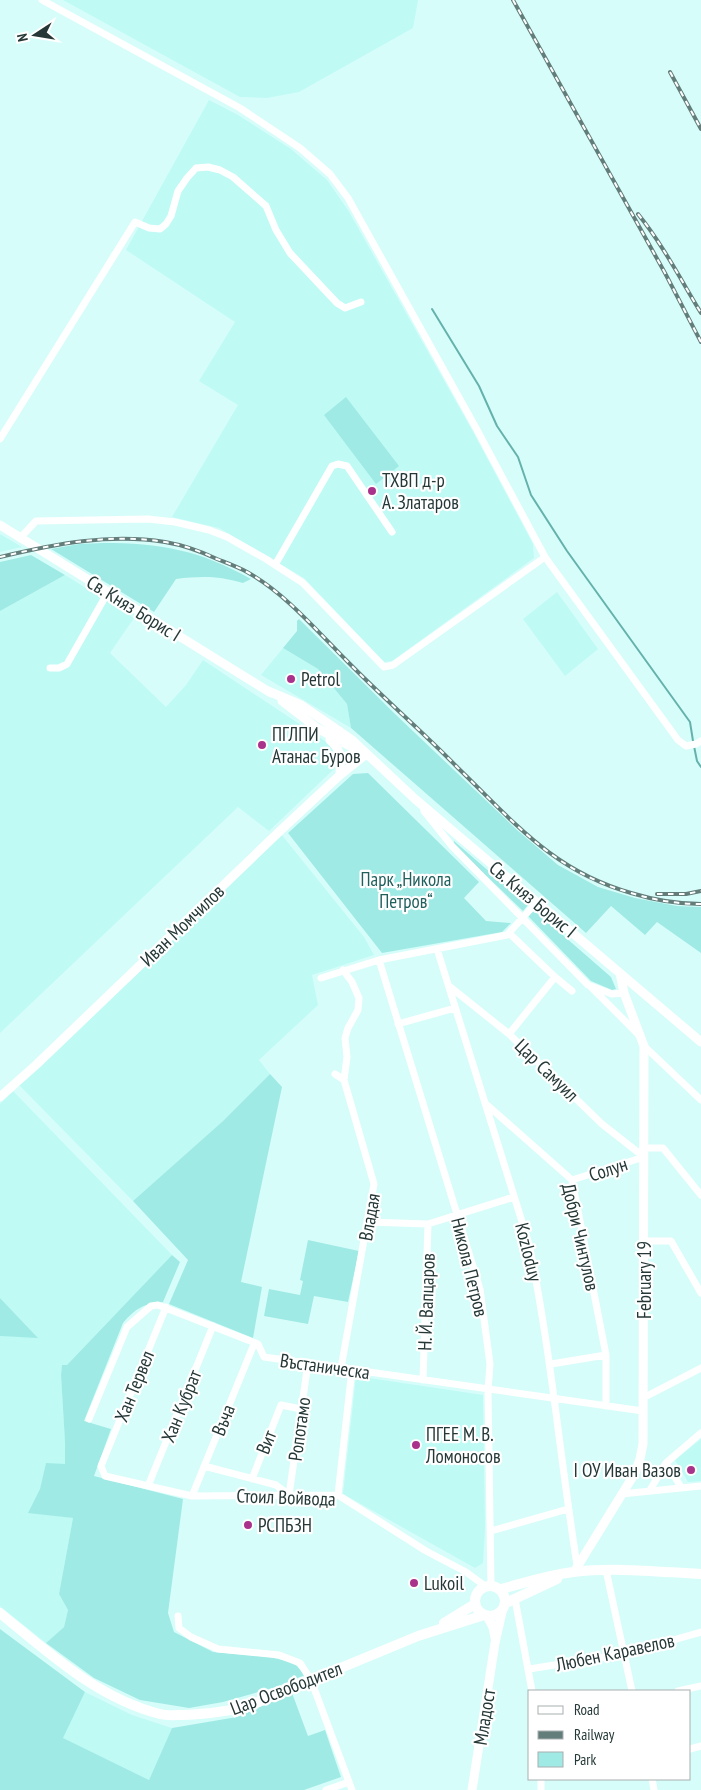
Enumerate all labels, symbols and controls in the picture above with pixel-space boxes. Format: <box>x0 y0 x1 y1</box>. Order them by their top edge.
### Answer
north arrow <box>10 10 60 60</box>
text: N <box>13 32 32 43</box>
place label: ТХВП д-р А. Златаров <box>382 468 459 514</box>
marker: ТХВП д-р А. Златаров <box>366 485 378 497</box>
street label: Св. Княз Борис I <box>82 570 186 646</box>
place label: Petrol <box>301 667 341 691</box>
marker: Petrol <box>285 673 297 685</box>
place label: ПГЛПИ Атанас Буров <box>272 722 361 768</box>
marker: ПГЛПИ Атанас Буров <box>256 739 268 751</box>
street label: Св. Княз Борис I <box>484 856 582 942</box>
park label: Парк „Никола Петров“ <box>361 867 451 913</box>
street label: Иван Момчилов <box>135 879 229 971</box>
street label: Цар Самуил <box>510 1034 584 1106</box>
street label: Солун <box>586 1151 630 1187</box>
street label: Добри Чинтулов <box>557 1181 605 1293</box>
street label: Владая <box>353 1191 385 1243</box>
street label: Никола Петров <box>446 1215 494 1319</box>
street label: Kozloduy <box>510 1220 548 1285</box>
street label: February 19 <box>632 1241 656 1319</box>
street label: Н. Й. Вапцаров <box>412 1253 440 1351</box>
street label: Хан Тервел <box>109 1347 159 1425</box>
street label: Въстаническа <box>279 1348 371 1384</box>
street label: Хан Кубрат <box>156 1365 207 1446</box>
street label: Ропотамо <box>283 1396 315 1462</box>
street label: Въча <box>206 1401 240 1439</box>
place label: ПГЕЕ М. В. Ломоносов <box>425 1422 501 1468</box>
street label: Вит <box>250 1426 282 1457</box>
marker: ПГЕЕ М. В. Ломоносов <box>410 1439 422 1451</box>
place label: I ОУ Иван Вазов <box>574 1458 681 1482</box>
marker: I ОУ Иван Вазов <box>685 1464 697 1476</box>
street label: Стоил Войвода <box>236 1483 336 1511</box>
place label: РСПБЗН <box>258 1513 312 1537</box>
marker: РСПБЗН <box>242 1519 254 1531</box>
place label: Lukoil <box>424 1571 464 1595</box>
marker: Lukoil <box>408 1577 420 1589</box>
street label: Любен Каравелов <box>553 1628 676 1676</box>
street label: Цар Освободител <box>227 1656 345 1720</box>
street label: Младост <box>468 1686 500 1747</box>
legend <box>528 1690 691 1780</box>
text: Road <box>574 1700 600 1719</box>
text: Railway <box>574 1725 615 1744</box>
text: Park <box>574 1750 596 1769</box>

